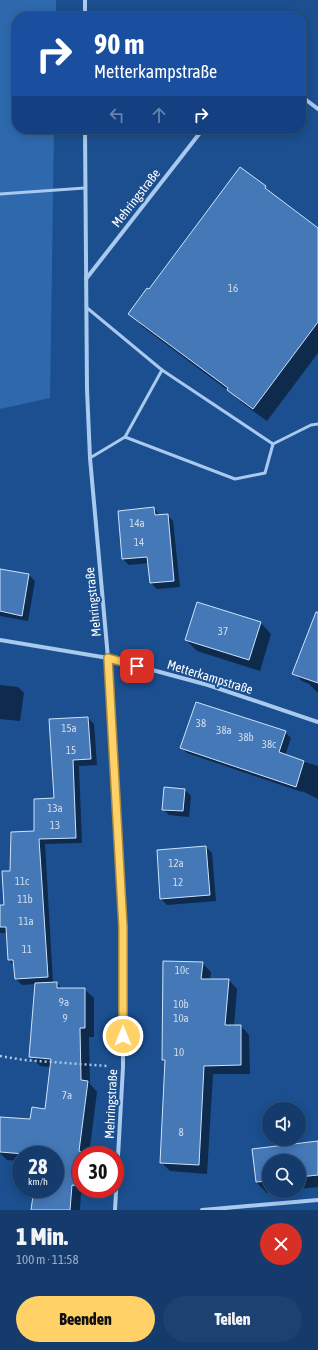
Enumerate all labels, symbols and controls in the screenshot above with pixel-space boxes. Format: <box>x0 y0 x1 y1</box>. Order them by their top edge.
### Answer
icon: right <box>28 28 80 80</box>
text: 90 m <box>94 28 144 60</box>
text: Metterkampstraße <box>94 61 217 82</box>
icon: left <box>106 104 128 126</box>
icon: ahead <box>148 104 170 126</box>
icon: right <box>190 104 212 126</box>
street label: Mehringstraße <box>109 166 163 230</box>
house number: 16 <box>228 282 238 294</box>
house number: 14a <box>129 517 145 529</box>
house number: 14 <box>134 536 144 548</box>
street label: Mehringstraße <box>82 567 104 637</box>
house number: 37 <box>218 625 228 637</box>
pin <box>120 649 154 683</box>
icon: arrive <box>126 655 148 677</box>
street label: Metterkampstraße <box>165 657 255 697</box>
house number: 38 <box>196 717 206 729</box>
house number: 15a <box>61 722 77 734</box>
house number: 38a <box>216 724 232 736</box>
house number: 38b <box>238 731 254 743</box>
house number: 38c <box>262 738 277 750</box>
house number: 15 <box>66 744 76 756</box>
house number: 13a <box>47 802 63 814</box>
house number: 13 <box>50 819 60 831</box>
house number: 12a <box>168 857 184 869</box>
house number: 11c <box>15 875 30 887</box>
house number: 12 <box>173 876 183 888</box>
house number: 11b <box>17 893 33 905</box>
house number: 11a <box>18 915 34 927</box>
house number: 11 <box>22 943 32 955</box>
house number: 10c <box>175 964 190 976</box>
house number: 9a <box>59 996 69 1008</box>
house number: 10b <box>173 998 189 1010</box>
house number: 9 <box>62 1012 68 1024</box>
house number: 10a <box>173 1012 189 1024</box>
position arrow <box>102 1015 144 1057</box>
house number: 10 <box>174 1046 184 1058</box>
street label: Mehringstraße <box>102 1069 120 1139</box>
house number: 7a <box>62 1089 72 1101</box>
map controls <box>262 1102 306 1198</box>
button: sound <box>262 1102 306 1146</box>
house number: 8 <box>178 1126 184 1138</box>
speed limit sign: 30 <box>72 1146 124 1198</box>
button: search <box>262 1154 306 1198</box>
text: 28 <box>29 1155 47 1178</box>
text: km/h <box>28 1176 48 1187</box>
text: 1 Min. <box>16 1223 68 1250</box>
button: close <box>260 1223 302 1265</box>
text: 100 m · 11:58 <box>16 1252 79 1267</box>
button: Beenden <box>16 1296 155 1342</box>
button: Teilen <box>163 1296 302 1342</box>

